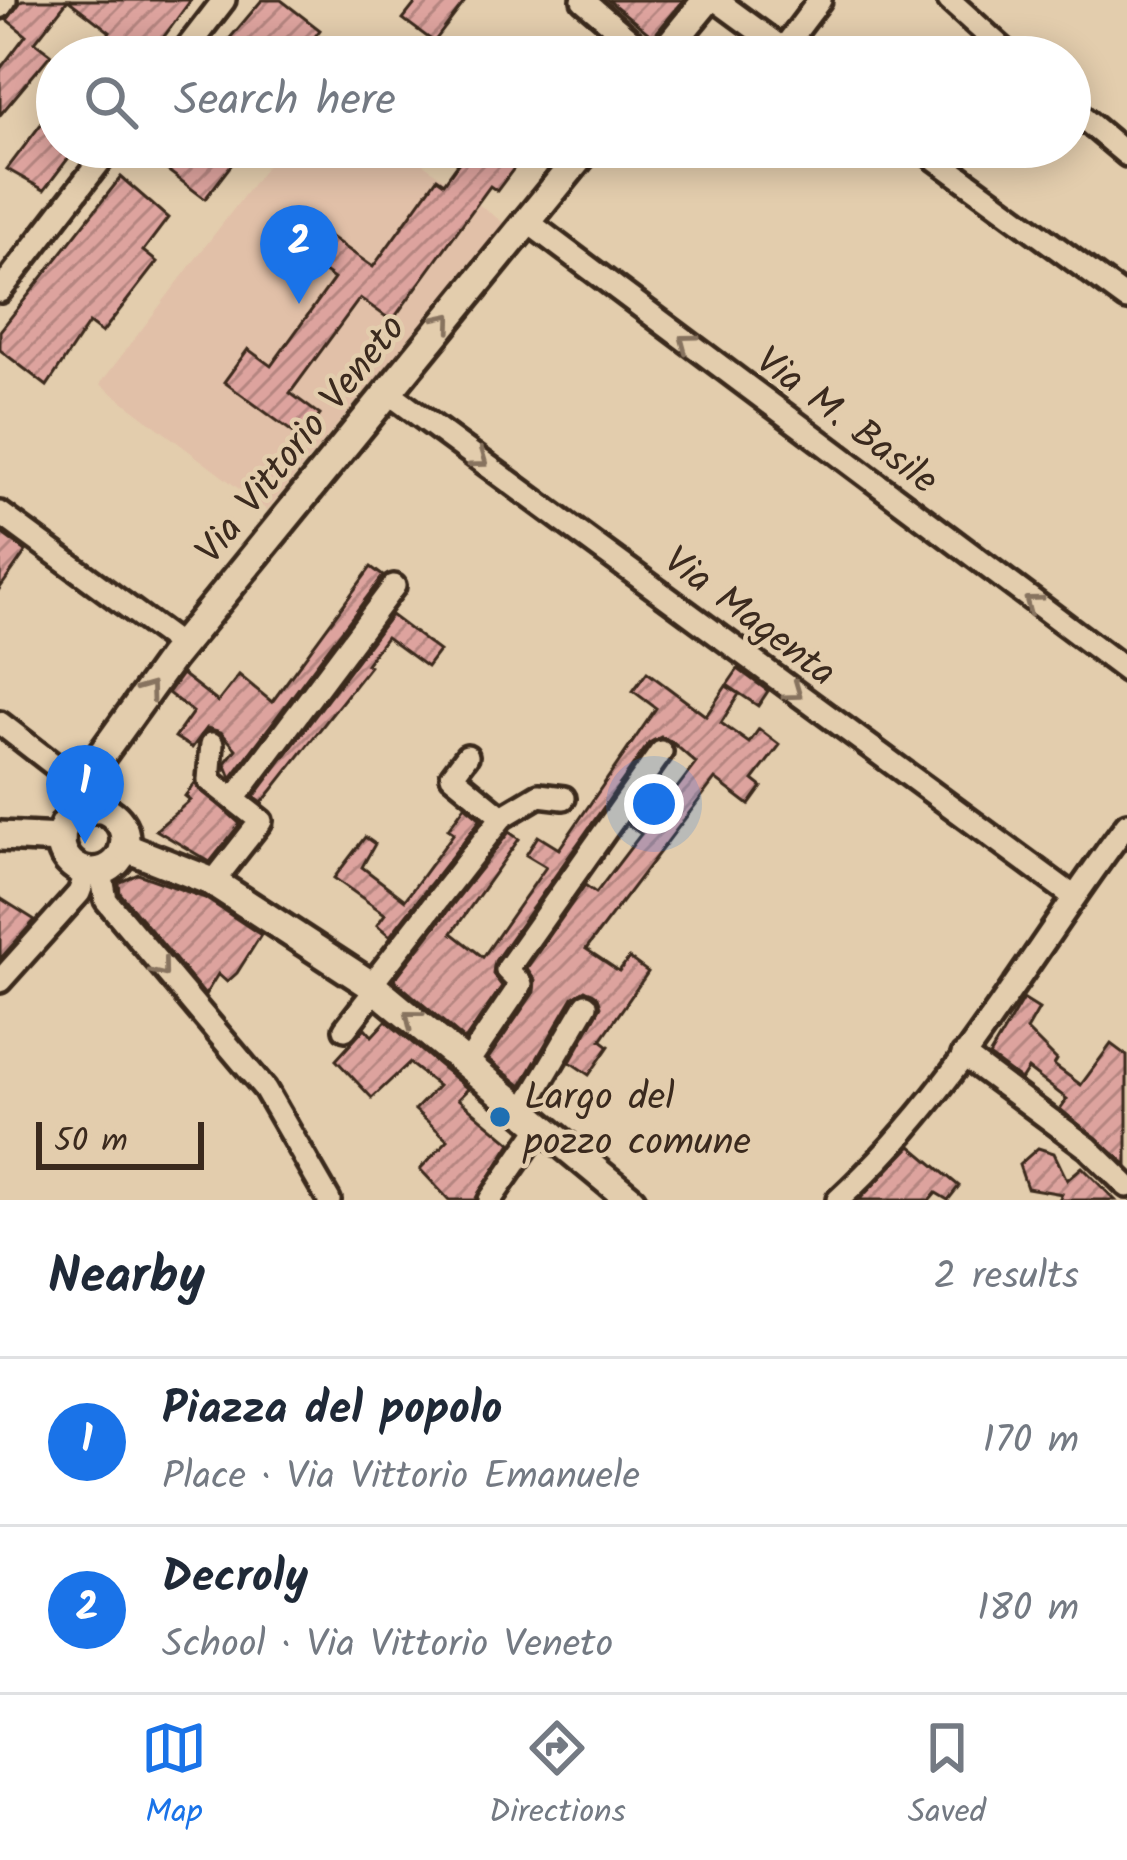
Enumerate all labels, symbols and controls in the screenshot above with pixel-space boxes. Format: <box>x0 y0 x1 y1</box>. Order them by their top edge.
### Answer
search box <box>36 36 1091 168</box>
text: Search here <box>174 66 396 138</box>
icon: search <box>78 69 144 135</box>
pin: 2 <box>260 205 338 304</box>
street label: Via Vittorio Veneto <box>181 302 423 579</box>
one-way arrow <box>431 312 453 334</box>
street label: Via M. Basile <box>741 333 950 512</box>
one-way arrow <box>679 335 701 357</box>
one-way arrow <box>467 446 488 468</box>
street label: Via Magenta <box>649 532 848 704</box>
one-way arrow <box>1023 596 1045 617</box>
one-way arrow <box>781 678 802 700</box>
one-way arrow <box>134 682 156 703</box>
pin: 1 <box>46 745 124 844</box>
your location <box>624 774 684 834</box>
one-way arrow <box>146 955 168 977</box>
one-way arrow <box>404 1011 426 1033</box>
place label: Largo del pozzo comune <box>522 1068 751 1175</box>
marker: Largo del pozzo comune <box>487 1104 513 1130</box>
scale bar <box>36 1116 204 1169</box>
text: 50 m <box>54 1116 128 1169</box>
text: Nearby <box>48 1238 205 1319</box>
text: 2 results <box>934 1247 1079 1309</box>
text: Piazza del popolo <box>162 1375 502 1447</box>
text: 1 <box>81 1411 93 1473</box>
text: 170 m <box>983 1411 1079 1473</box>
text: Place · Via Vittorio Emanuele <box>162 1447 640 1509</box>
text: Decroly <box>162 1543 308 1615</box>
text: 2 <box>76 1579 98 1641</box>
text: 180 m <box>977 1579 1079 1641</box>
text: School · Via Vittorio Veneto <box>162 1615 613 1677</box>
tab: Map <box>141 1715 207 1840</box>
tab: Directions <box>489 1715 626 1840</box>
tab: Saved <box>908 1715 986 1840</box>

